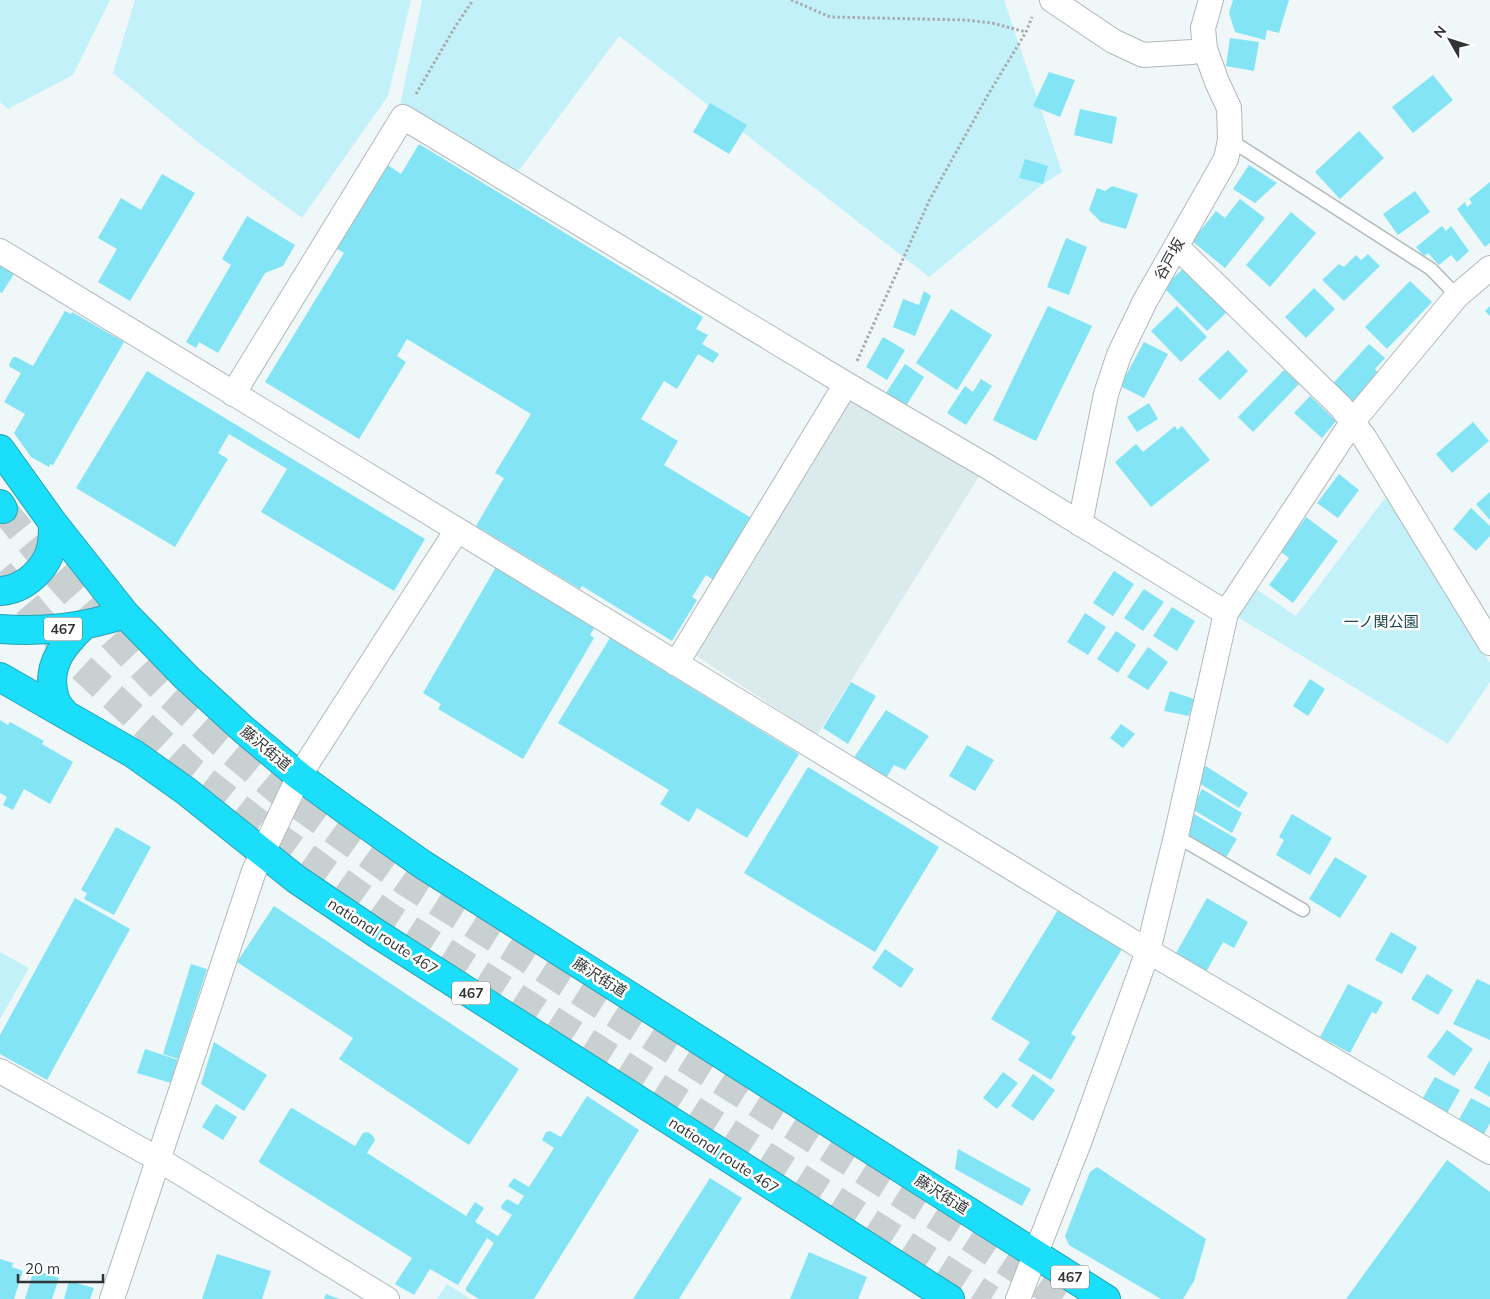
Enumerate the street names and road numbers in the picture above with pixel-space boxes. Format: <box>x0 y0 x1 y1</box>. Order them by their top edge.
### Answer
street label: 谷戸坂 <box>1150 235 1188 283</box>
road number: 467 <box>44 618 82 640</box>
street label: 藤沢街道 <box>237 721 295 775</box>
street label: national route 467 <box>324 893 442 979</box>
street label: 藤沢街道 <box>570 953 630 1001</box>
road number: 467 <box>452 981 490 1004</box>
street label: national route 467 <box>665 1112 783 1198</box>
street label: 藤沢街道 <box>912 1170 972 1218</box>
road number: 467 <box>1051 1266 1089 1288</box>

